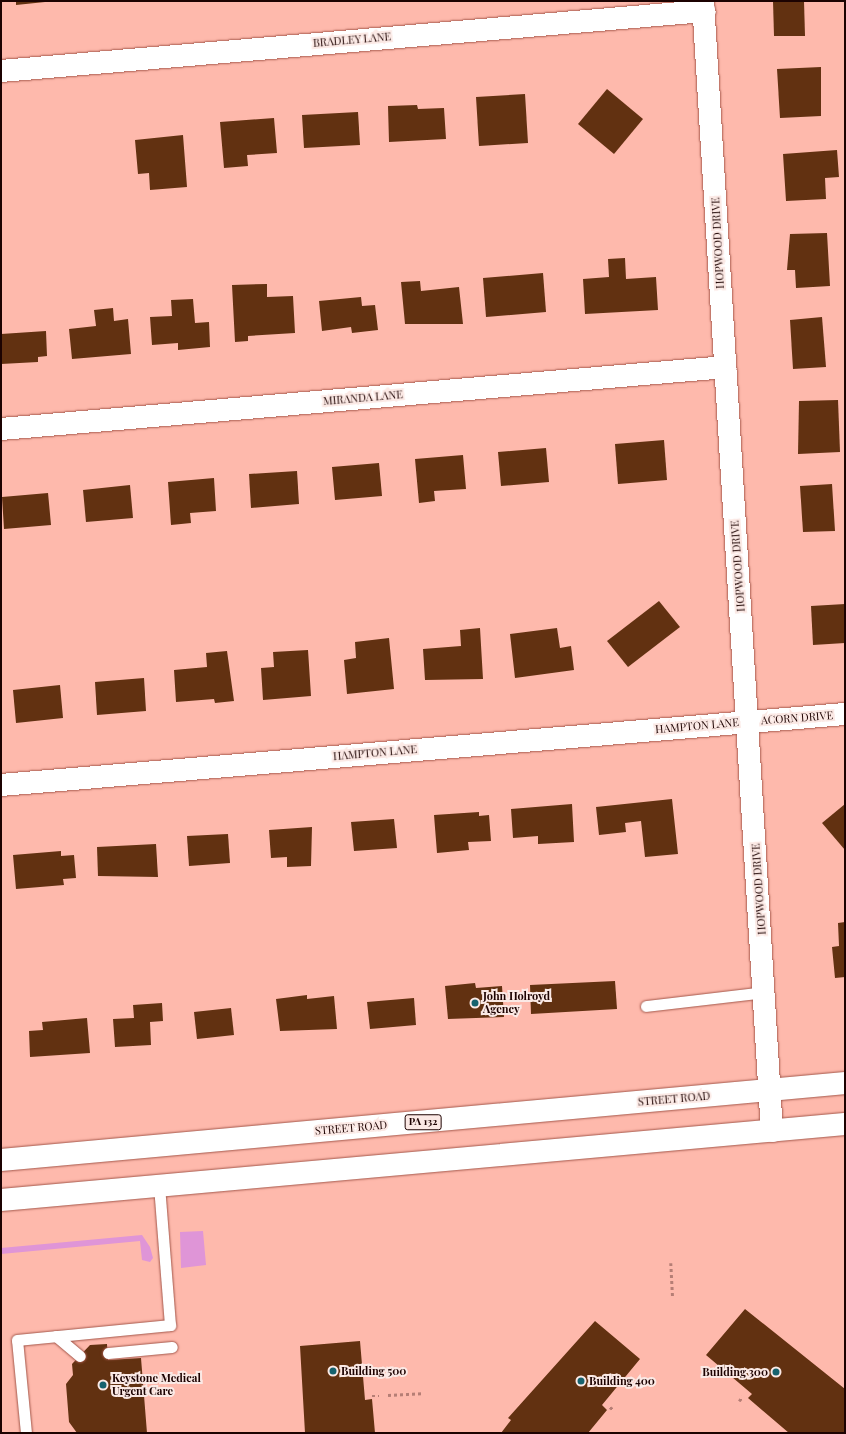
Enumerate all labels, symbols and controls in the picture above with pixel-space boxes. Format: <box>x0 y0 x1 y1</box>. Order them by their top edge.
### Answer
street label: BRADLEY LANE <box>312 30 392 50</box>
street label: HOPWOOD DRIVE <box>709 197 727 289</box>
street label: MIRANDA LANE <box>323 388 403 408</box>
street label: HOPWOOD DRIVE <box>728 520 748 612</box>
street label: ACORN DRIVE <box>760 709 834 727</box>
street label: HAMPTON LANE <box>655 716 739 736</box>
street label: HAMPTON LANE <box>333 743 417 763</box>
street label: HOPWOOD DRIVE <box>749 843 769 935</box>
place label: John Holroyd Agency <box>483 990 550 1016</box>
marker: John Holroyd Agency <box>470 998 480 1008</box>
street label: STREET ROAD <box>637 1089 711 1109</box>
road number: PA 132 <box>404 1114 442 1130</box>
street label: STREET ROAD <box>314 1118 388 1138</box>
place label: Building 500 <box>341 1364 406 1378</box>
place label: Building 300 <box>702 1365 768 1379</box>
marker: Building 500 <box>328 1366 338 1376</box>
marker: Building 300 <box>771 1367 781 1377</box>
place label: Keystone Medical Urgent Care <box>112 1372 201 1398</box>
place label: Building 400 <box>589 1374 655 1388</box>
marker: Building 400 <box>576 1376 586 1386</box>
marker: Keystone Medical Urgent Care <box>97 1379 109 1391</box>

